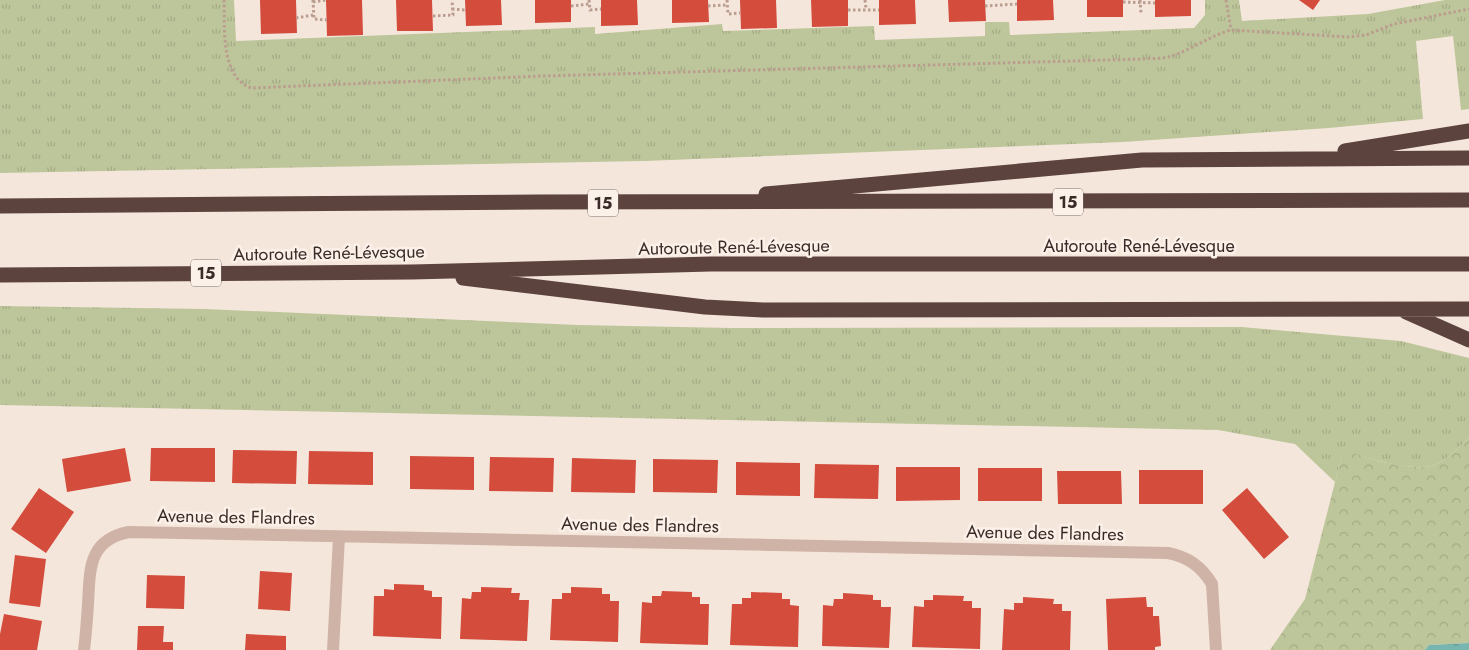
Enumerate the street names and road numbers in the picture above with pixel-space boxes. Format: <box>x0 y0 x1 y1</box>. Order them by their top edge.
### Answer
road number: 15 <box>1053 188 1083 216</box>
road number: 15 <box>588 190 618 217</box>
street label: Autoroute René-Lévesque <box>638 232 830 262</box>
street label: Autoroute René-Lévesque <box>1043 233 1235 259</box>
street label: Autoroute René-Lévesque <box>233 238 425 268</box>
road number: 15 <box>191 260 221 286</box>
street label: Avenue des Flandres <box>157 503 315 531</box>
street label: Avenue des Flandres <box>561 511 719 539</box>
street label: Avenue des Flandres <box>966 519 1124 547</box>

